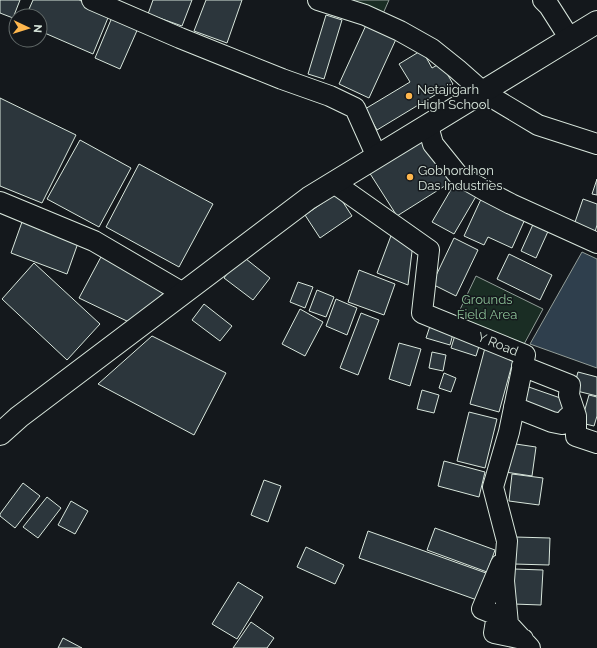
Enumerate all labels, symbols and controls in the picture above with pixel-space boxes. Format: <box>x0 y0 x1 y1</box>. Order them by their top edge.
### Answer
north arrow <box>8 8 48 48</box>
text: N <box>31 24 44 33</box>
place label: Netajigarh High School <box>417 82 490 112</box>
marker: Netajigarh High School <box>404 91 414 101</box>
place label: Gobhordhon Das Industries <box>418 163 502 193</box>
marker: Gobhordhon Das Industries <box>405 172 415 182</box>
park label: Grounds Field Area <box>457 292 517 322</box>
street label: Y Road <box>475 329 521 359</box>

